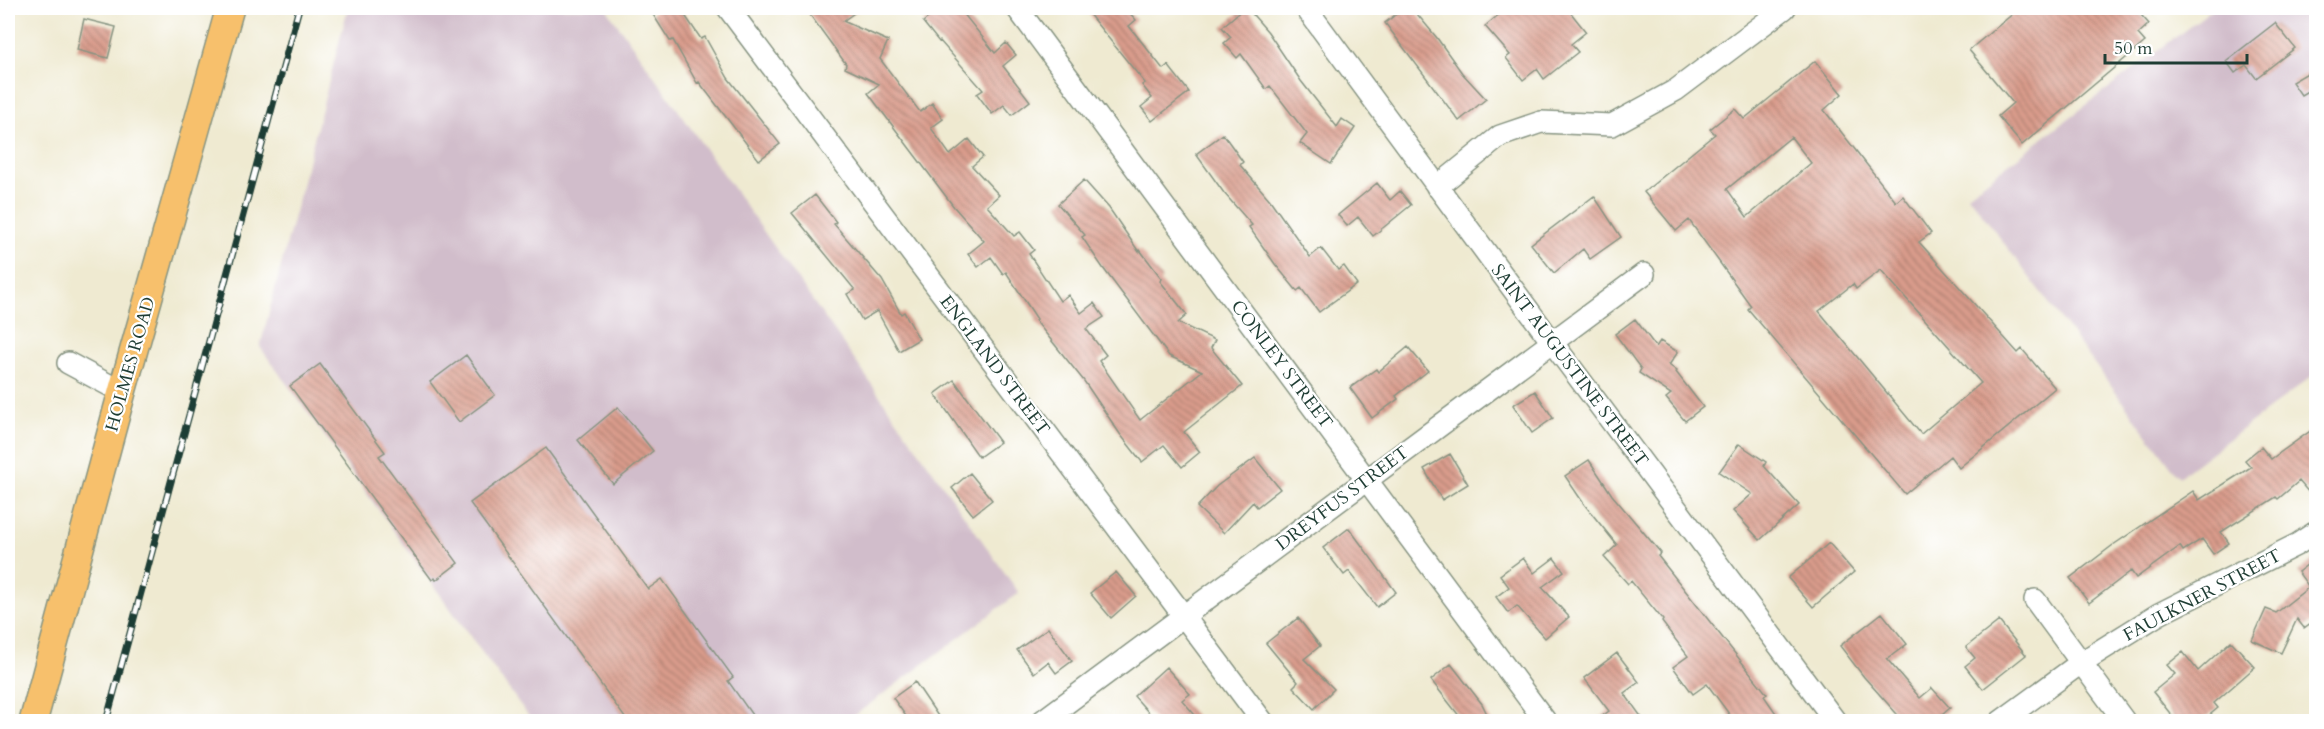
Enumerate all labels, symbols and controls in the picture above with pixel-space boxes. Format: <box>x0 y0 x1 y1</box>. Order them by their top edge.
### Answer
scale bar <box>2105 27 2248 65</box>
text: 50 m <box>2114 36 2153 61</box>
street label: SAINT AUGUSTINE STREET <box>1485 259 1654 472</box>
street label: ENGLAND STREET <box>934 290 1056 440</box>
street label: HOLMES ROAD <box>99 294 162 434</box>
street label: CONLEY STREET <box>1225 295 1338 434</box>
street label: DREYFUS STREET <box>1271 440 1414 557</box>
street label: FAULKNER STREET <box>2119 543 2286 648</box>

